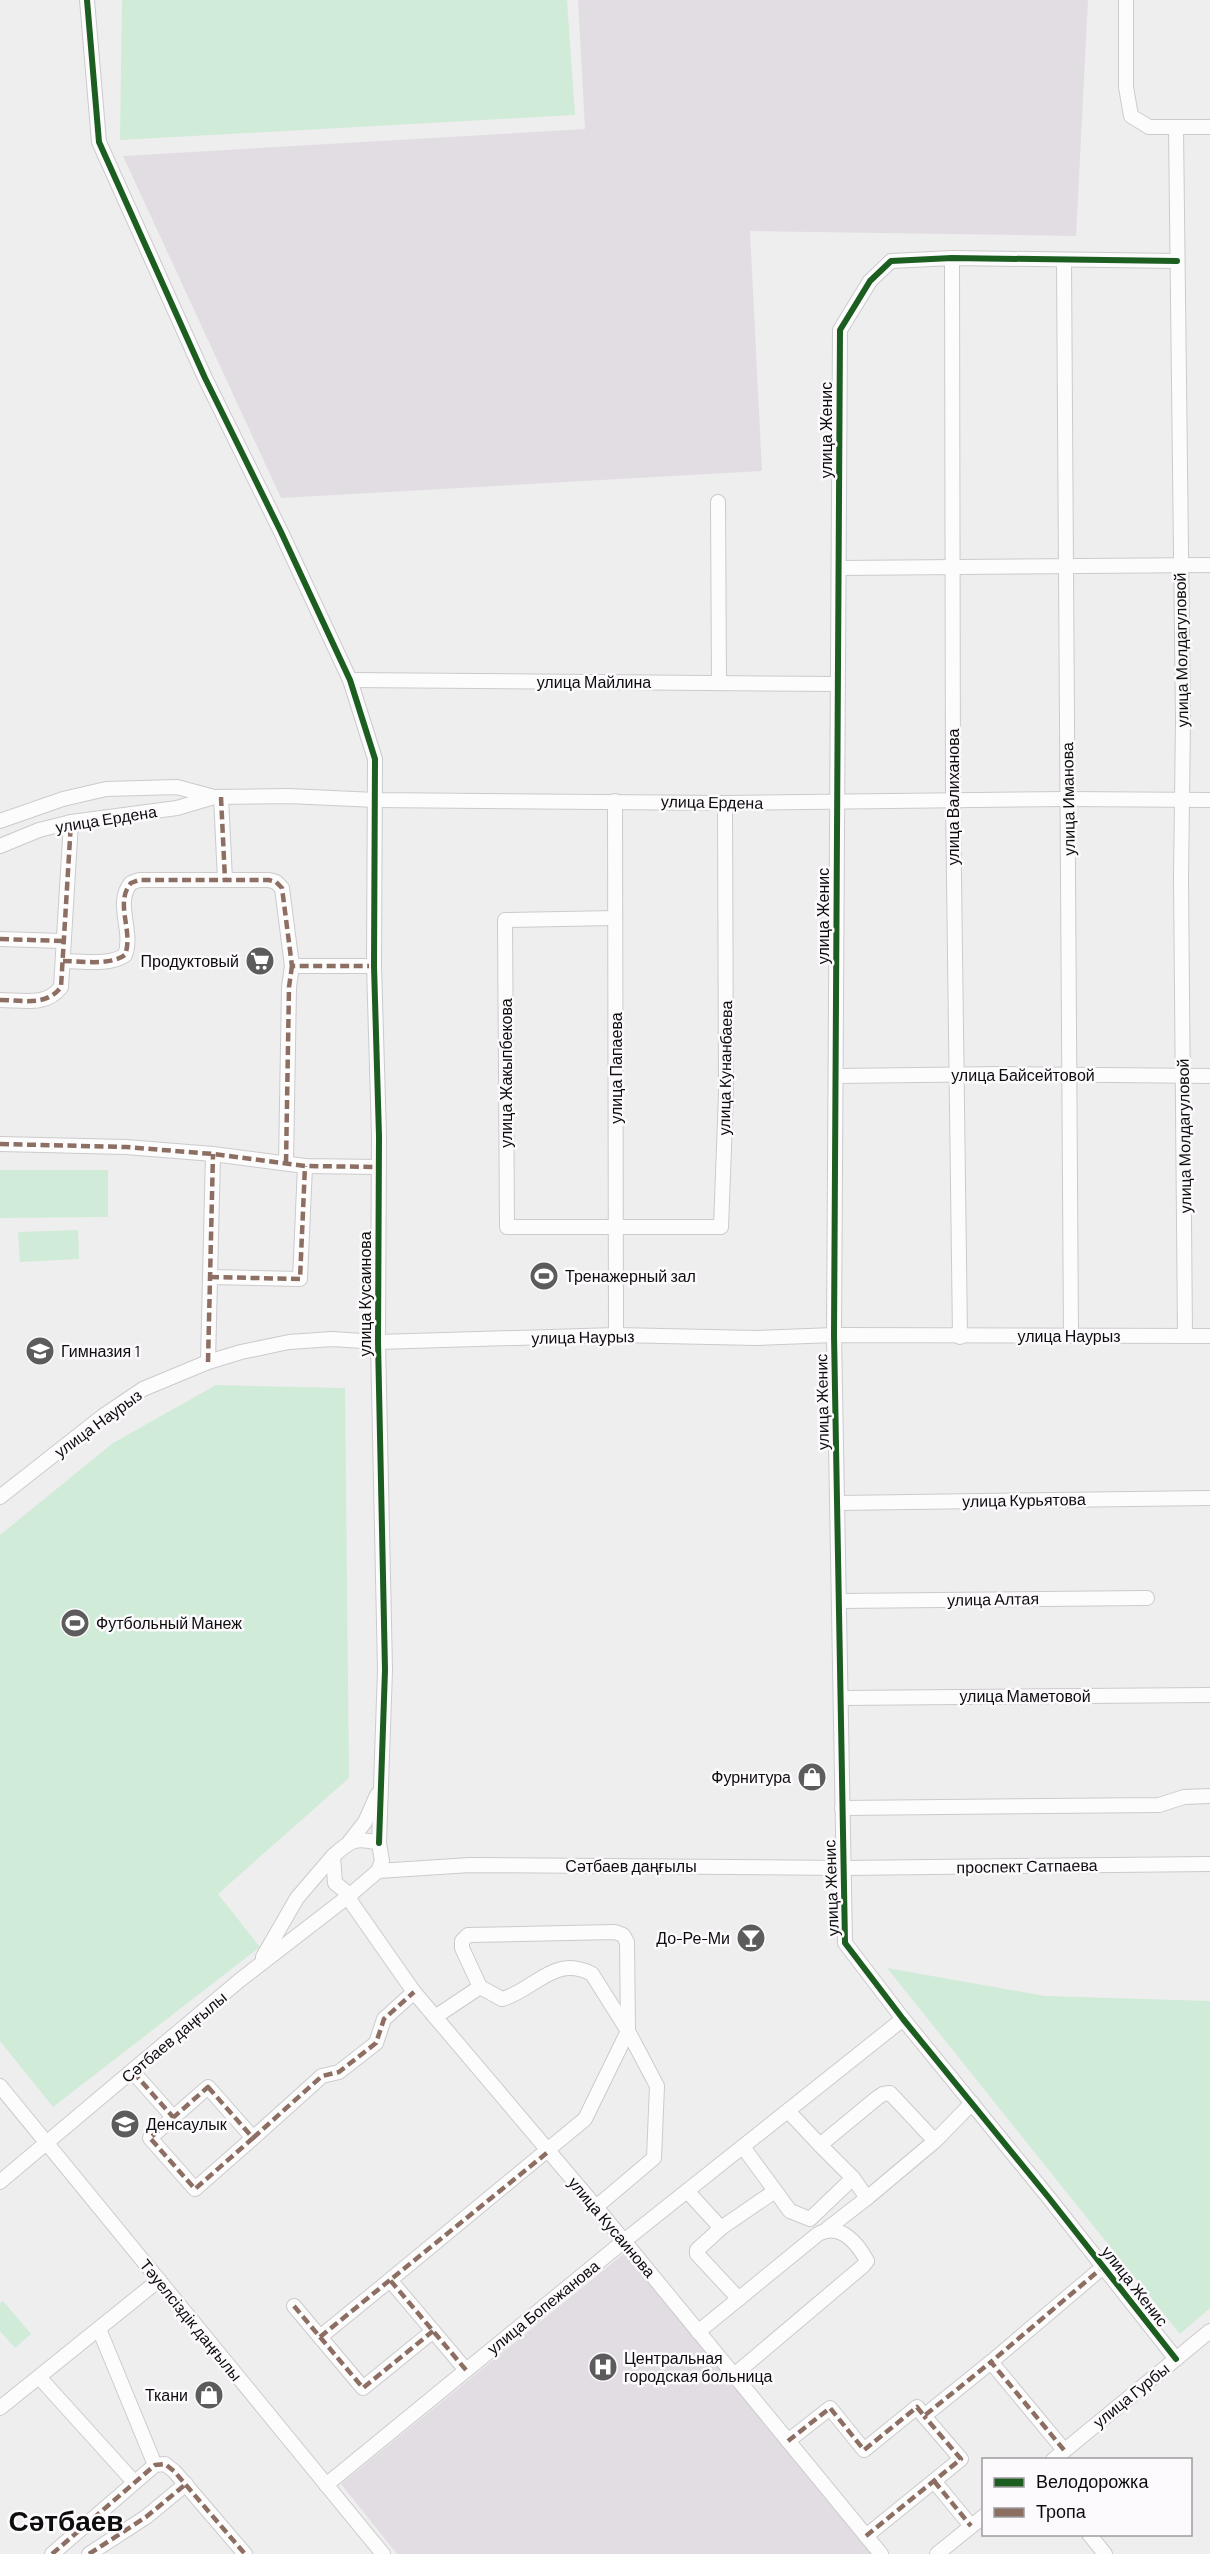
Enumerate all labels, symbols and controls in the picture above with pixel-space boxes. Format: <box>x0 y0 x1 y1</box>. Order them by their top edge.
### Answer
street label: улица Женис <box>816 382 835 478</box>
street label: улица Молдагуловой <box>1170 572 1191 728</box>
street label: улица Майлина <box>537 672 651 691</box>
street label: улица Валиханова <box>943 729 962 865</box>
street label: улица Иманова <box>1057 742 1078 856</box>
street label: улица Ердена <box>661 791 763 812</box>
street label: улица Ердена <box>54 801 158 836</box>
street label: улица Женис <box>813 868 832 964</box>
supermarket icon: Продуктовый <box>244 945 276 977</box>
place label: Продуктовый <box>141 951 239 970</box>
street label: улица Жакыпбекова <box>496 998 515 1148</box>
street label: улица Кунанбаева <box>714 1000 735 1136</box>
street label: улица Папаева <box>606 1012 625 1124</box>
street label: улица Молдагуловой <box>1173 1058 1194 1214</box>
street label: улица Байсейтовой <box>951 1065 1095 1084</box>
street label: улица Кусаинова <box>355 1231 374 1357</box>
sports icon: Тренажерный зал <box>528 1260 560 1292</box>
place label: Тренажерный зал <box>565 1266 696 1285</box>
street label: улица Наурыз <box>531 1326 635 1347</box>
street label: улица Наурыз <box>1017 1326 1121 1345</box>
school or university icon: Гимназия 1 <box>24 1335 56 1367</box>
place label: Гимназия 1 <box>61 1341 140 1360</box>
street label: улица Женис <box>811 1354 832 1450</box>
street label: улица Наурыз <box>50 1385 145 1461</box>
street label: улица Курьятова <box>962 1489 1086 1510</box>
street label: улица Алтая <box>947 1588 1039 1609</box>
sports icon: Футбольный Манеж <box>59 1607 91 1639</box>
place label: Футбольный Манеж <box>96 1613 242 1632</box>
street label: улица Маметовой <box>959 1686 1091 1705</box>
shop icon: Фурнитура <box>796 1761 828 1793</box>
place label: Фурнитура <box>711 1767 791 1786</box>
street label: улица Женис <box>819 1839 842 1937</box>
street label: проспект Сатпаева <box>956 1855 1098 1876</box>
street label: Сәтбаев даңғылы <box>565 1856 697 1875</box>
bar icon: До-Ре-Ми <box>735 1922 767 1954</box>
place label: До-Ре-Ми <box>656 1928 730 1947</box>
street label: Сәтбаев даңғылы <box>117 1987 230 2086</box>
school or university icon: Денсаулык <box>109 2108 141 2140</box>
place label: Денсаулык <box>146 2114 228 2133</box>
street label: улица Кусаинова <box>565 2173 660 2281</box>
street label: улица Женис <box>1098 2242 1173 2330</box>
street label: Тәуелсіздік даңғылы <box>136 2255 246 2384</box>
street label: улица Бопежанова <box>483 2256 603 2358</box>
place label: Центральная городская больница <box>624 2348 773 2385</box>
hospital icon: Центральная городская больница <box>587 2351 619 2383</box>
street label: улица Гурбы <box>1089 2358 1172 2431</box>
shop icon: Ткани <box>193 2379 225 2411</box>
place label: Ткани <box>145 2385 188 2404</box>
legend <box>982 2458 1192 2536</box>
text: Велодорожка <box>1036 2470 1149 2492</box>
text: Тропа <box>1036 2500 1087 2522</box>
district label: Сәтбаев <box>8 2503 124 2537</box>

